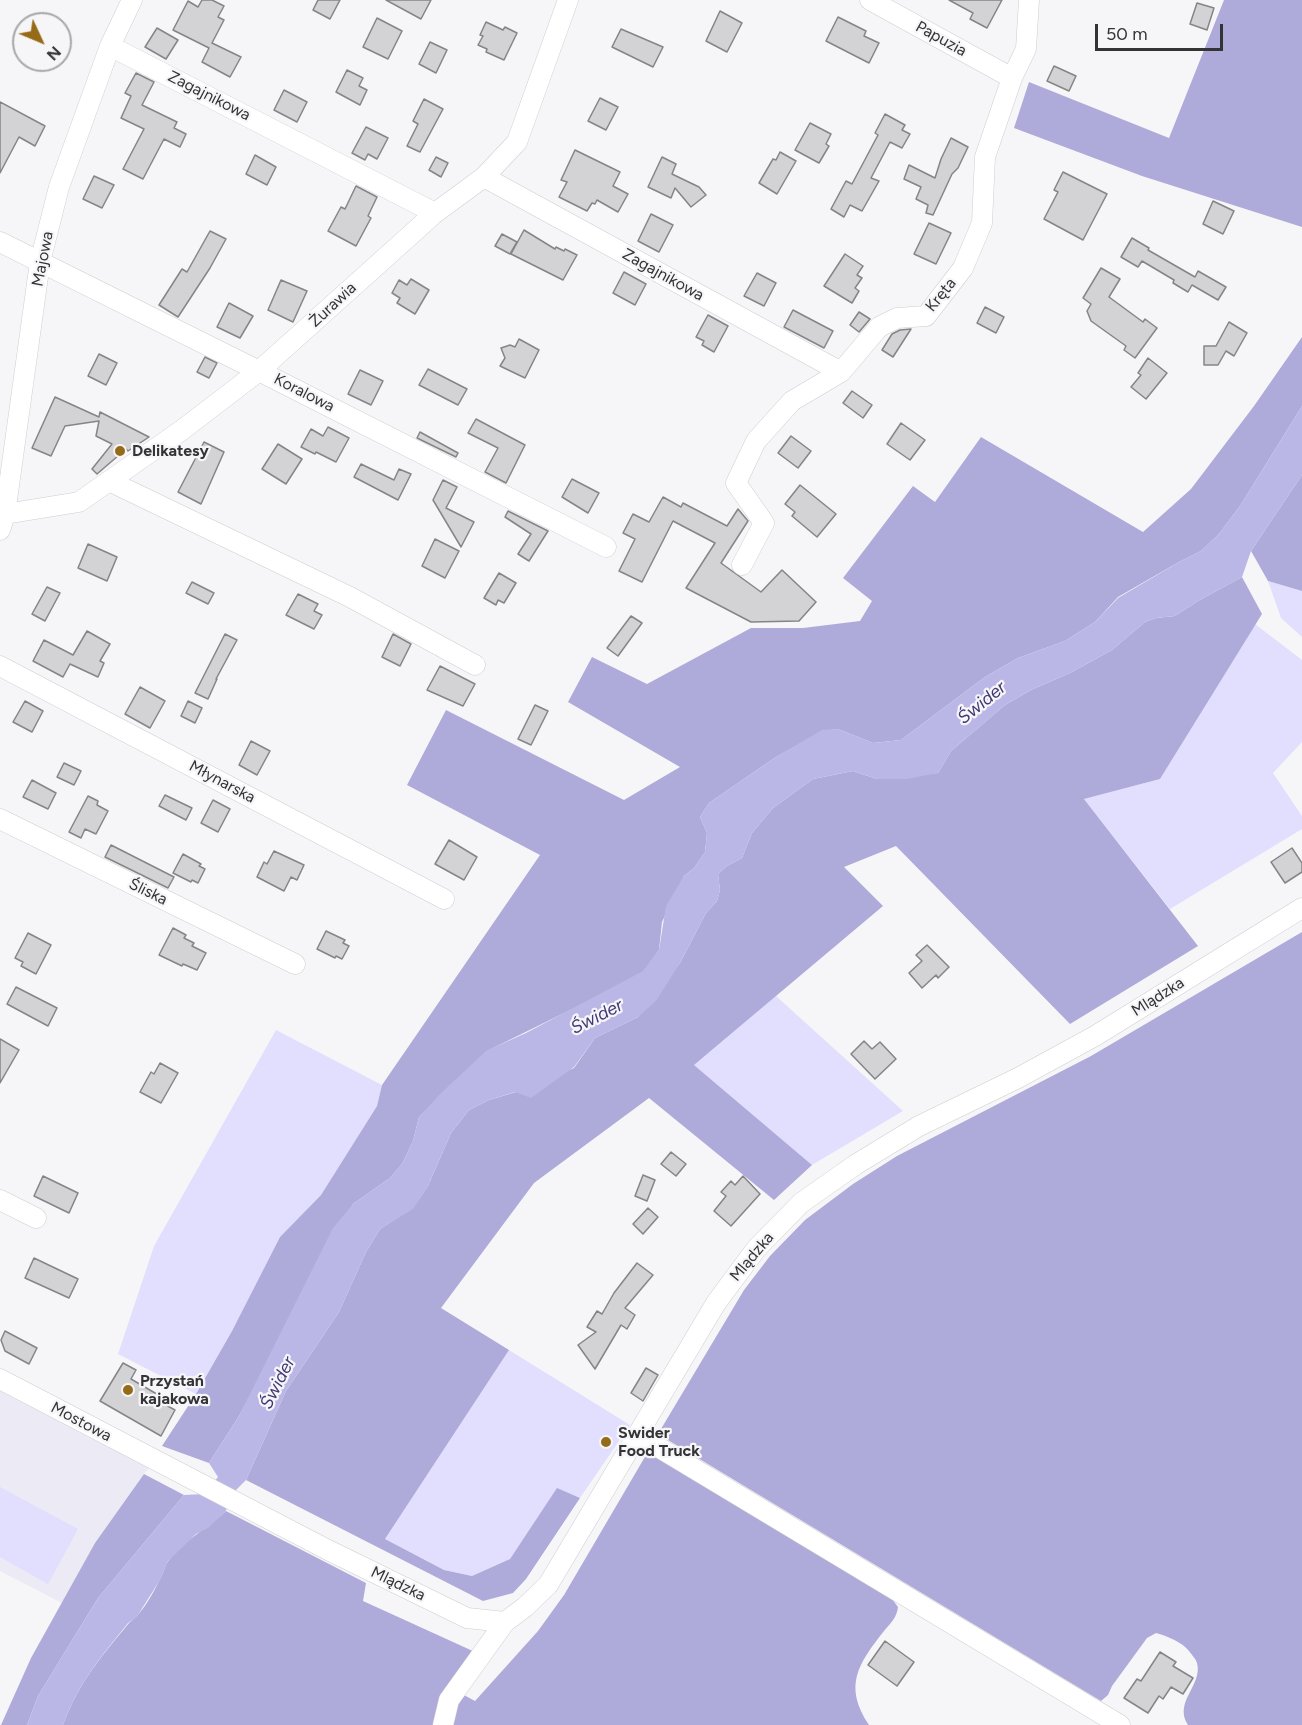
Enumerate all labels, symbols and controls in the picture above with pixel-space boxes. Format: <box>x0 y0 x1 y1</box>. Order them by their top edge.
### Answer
north arrow <box>12 12 72 72</box>
scale bar <box>1098 12 1226 50</box>
street label: Papuzia <box>912 17 970 61</box>
text: 50 m <box>1106 23 1148 45</box>
text: N <box>43 42 65 65</box>
street label: Zagajnikowa <box>165 67 253 125</box>
street label: Majowa <box>28 230 58 288</box>
street label: Zagajnikowa <box>619 245 707 305</box>
street label: Kręta <box>922 274 960 316</box>
street label: Żurawia <box>306 279 360 331</box>
street label: Koralowa <box>270 370 338 416</box>
place label: Delikatesy <box>132 441 209 461</box>
marker: Delikatesy <box>113 444 127 458</box>
water label: Świder <box>953 677 1011 729</box>
street label: Młynarska <box>186 757 258 807</box>
street label: Śliska <box>126 875 170 909</box>
street label: Mlądzka <box>1128 973 1188 1021</box>
water label: Świder <box>567 995 627 1039</box>
street label: Mlądzka <box>726 1229 778 1285</box>
water label: Świder <box>256 1353 300 1413</box>
place label: Przystań kajakowa <box>140 1371 209 1409</box>
marker: Przystań kajakowa <box>121 1383 135 1397</box>
street label: Mostowa <box>47 1398 115 1446</box>
place label: Swider Food Truck <box>618 1423 700 1461</box>
marker: Swider Food Truck <box>599 1435 613 1449</box>
street label: Mlądzka <box>368 1563 428 1605</box>

